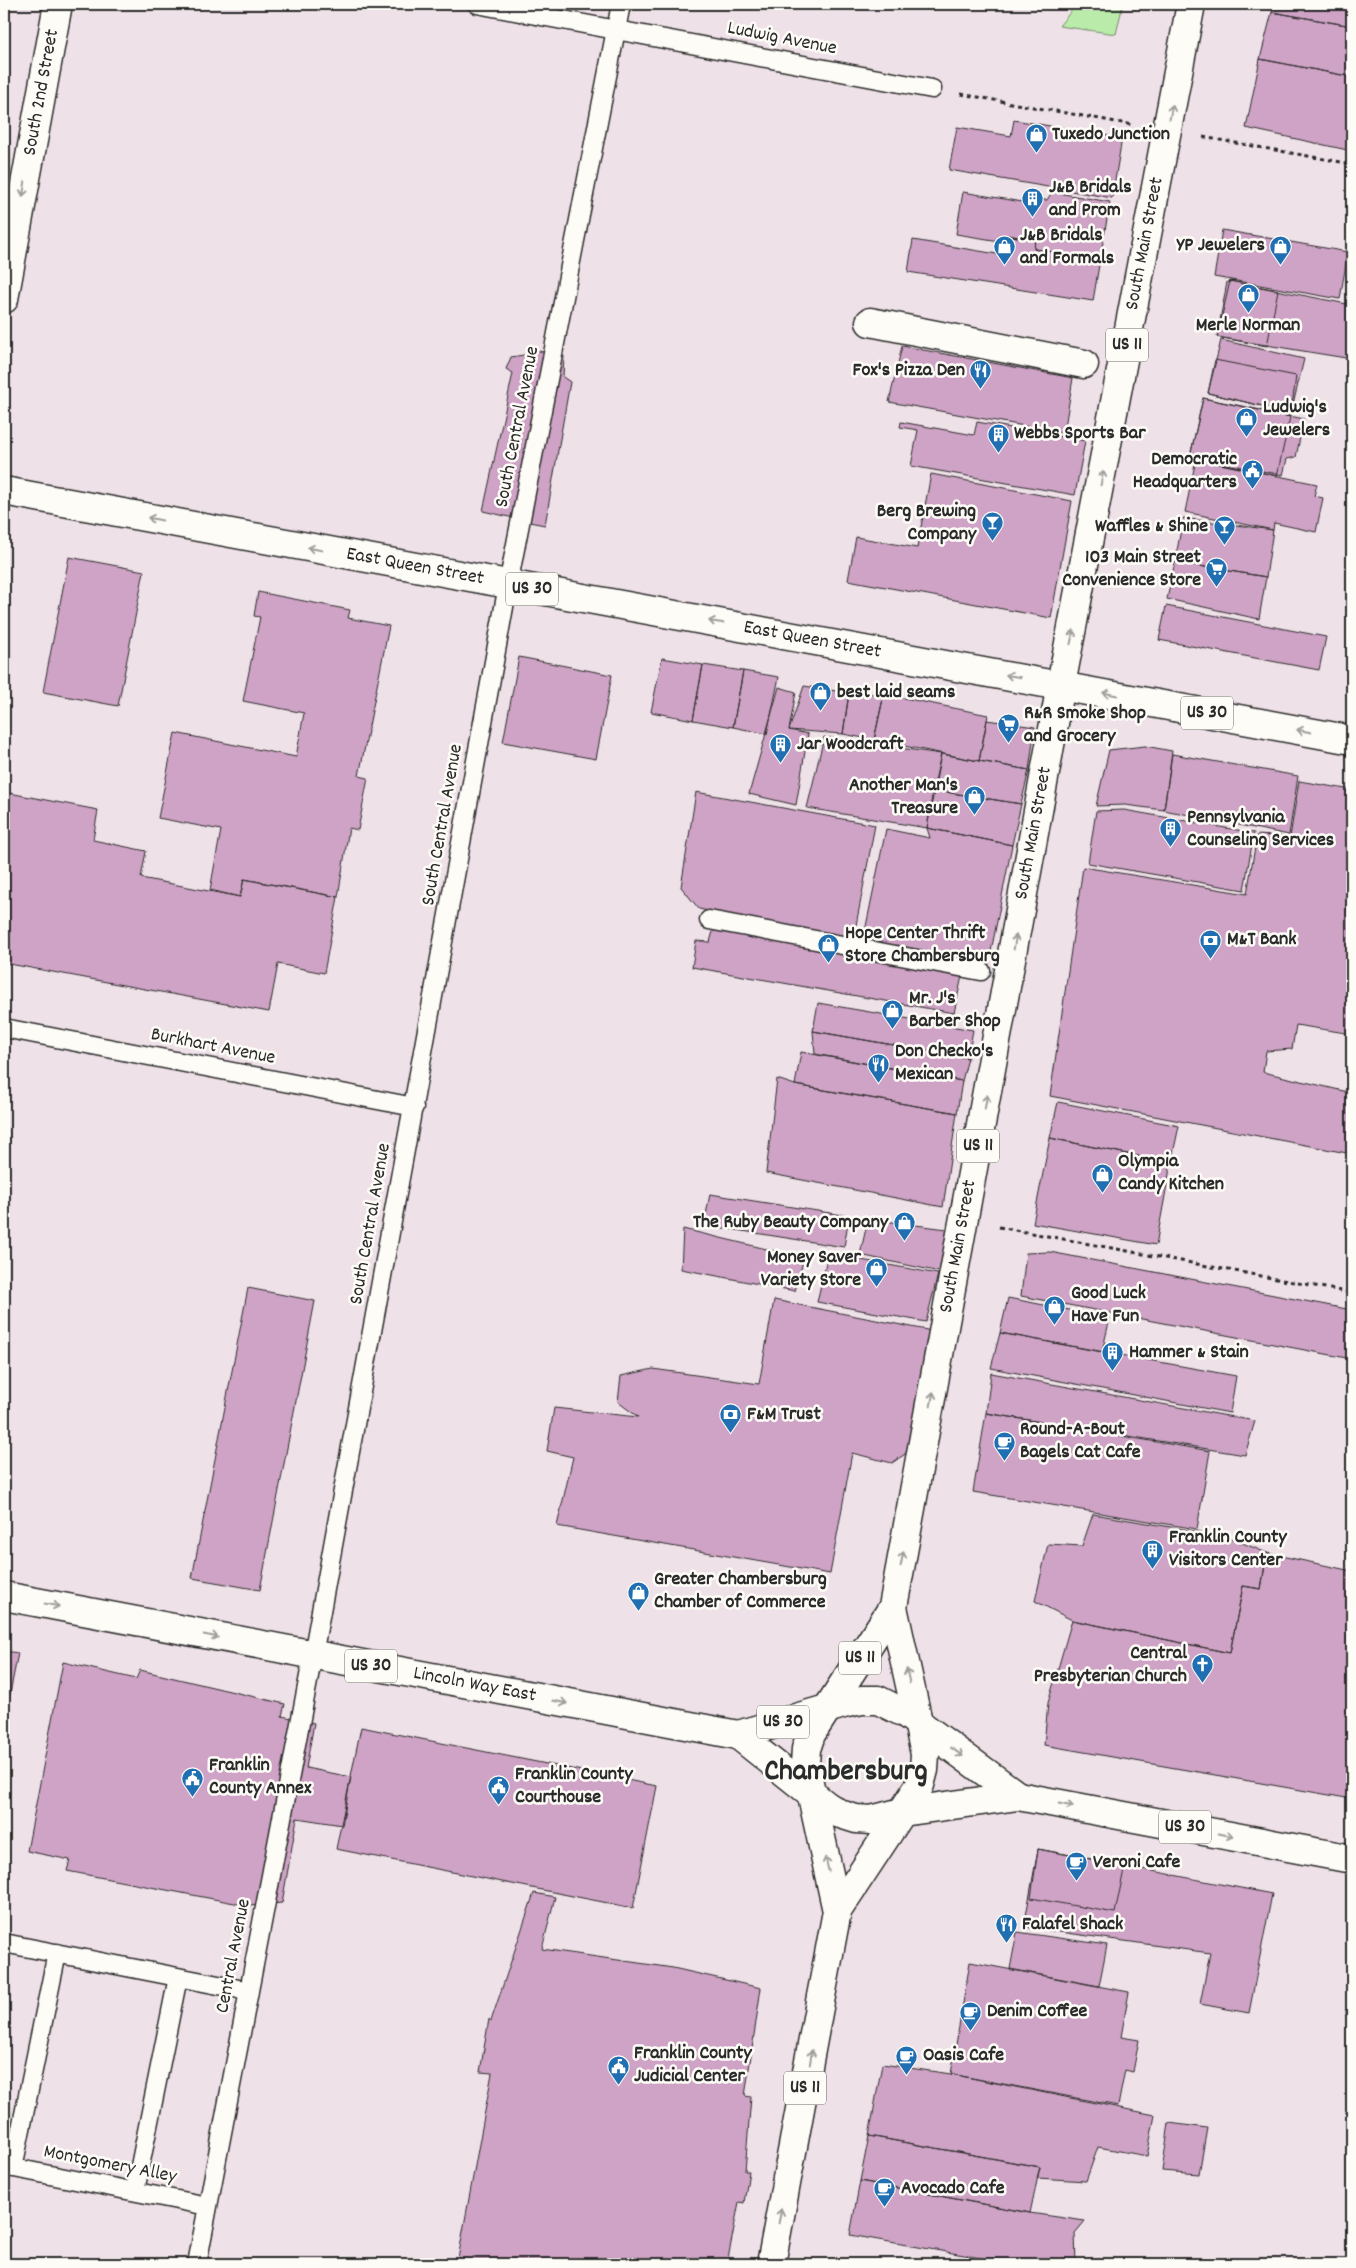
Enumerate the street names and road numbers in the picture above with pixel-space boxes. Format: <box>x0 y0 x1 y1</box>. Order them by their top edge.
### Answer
street label: Ludwig Avenue <box>725 15 839 63</box>
street label: South 2nd Street <box>17 27 67 158</box>
street label: South Main Street <box>1119 175 1172 313</box>
road number: US 11 <box>1106 328 1148 362</box>
street label: South Central Avenue <box>489 344 547 510</box>
street label: East Queen Street <box>344 541 486 593</box>
road number: US 30 <box>506 572 558 606</box>
street label: East Queen Street <box>741 614 883 667</box>
road number: US 30 <box>1181 696 1233 730</box>
street label: South Central Avenue <box>415 742 471 908</box>
street label: South Main Street <box>1008 764 1060 902</box>
street label: Burkhart Avenue <box>148 1021 278 1073</box>
road number: US 11 <box>957 1130 999 1162</box>
street label: South Central Avenue <box>343 1141 399 1307</box>
street label: South Main Street <box>933 1178 985 1315</box>
road number: US 11 <box>839 1642 881 1675</box>
road number: US 30 <box>345 1650 397 1682</box>
street label: Lincoln Way East <box>411 1660 538 1710</box>
road number: US 30 <box>757 1705 809 1738</box>
road number: US 30 <box>1159 1810 1211 1844</box>
street label: Central Avenue <box>209 1896 259 2016</box>
road number: US 11 <box>784 2072 826 2104</box>
street label: Montgomery Alley <box>41 2138 180 2192</box>

